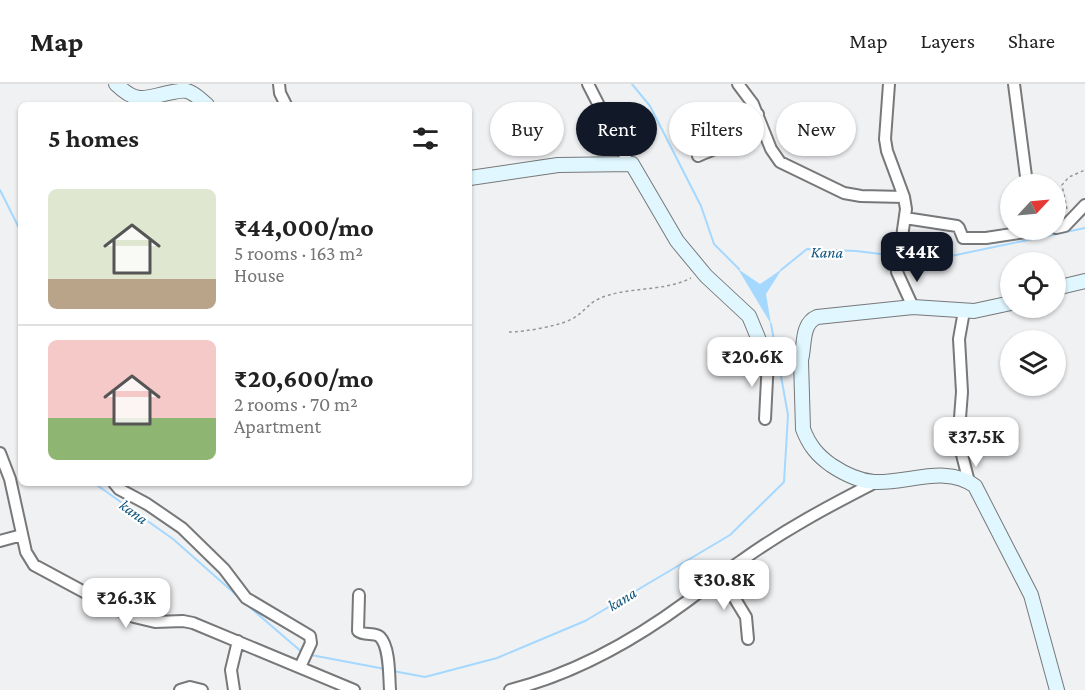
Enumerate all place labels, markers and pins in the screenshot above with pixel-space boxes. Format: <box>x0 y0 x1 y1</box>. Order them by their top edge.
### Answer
pin: ₹44K <box>881 232 953 283</box>
pin: ₹20.6K <box>703 337 801 388</box>
pin: ₹37.5K <box>927 417 1025 468</box>
pin: ₹30.8K <box>675 560 773 611</box>
pin: ₹26.3K <box>77 578 175 629</box>

